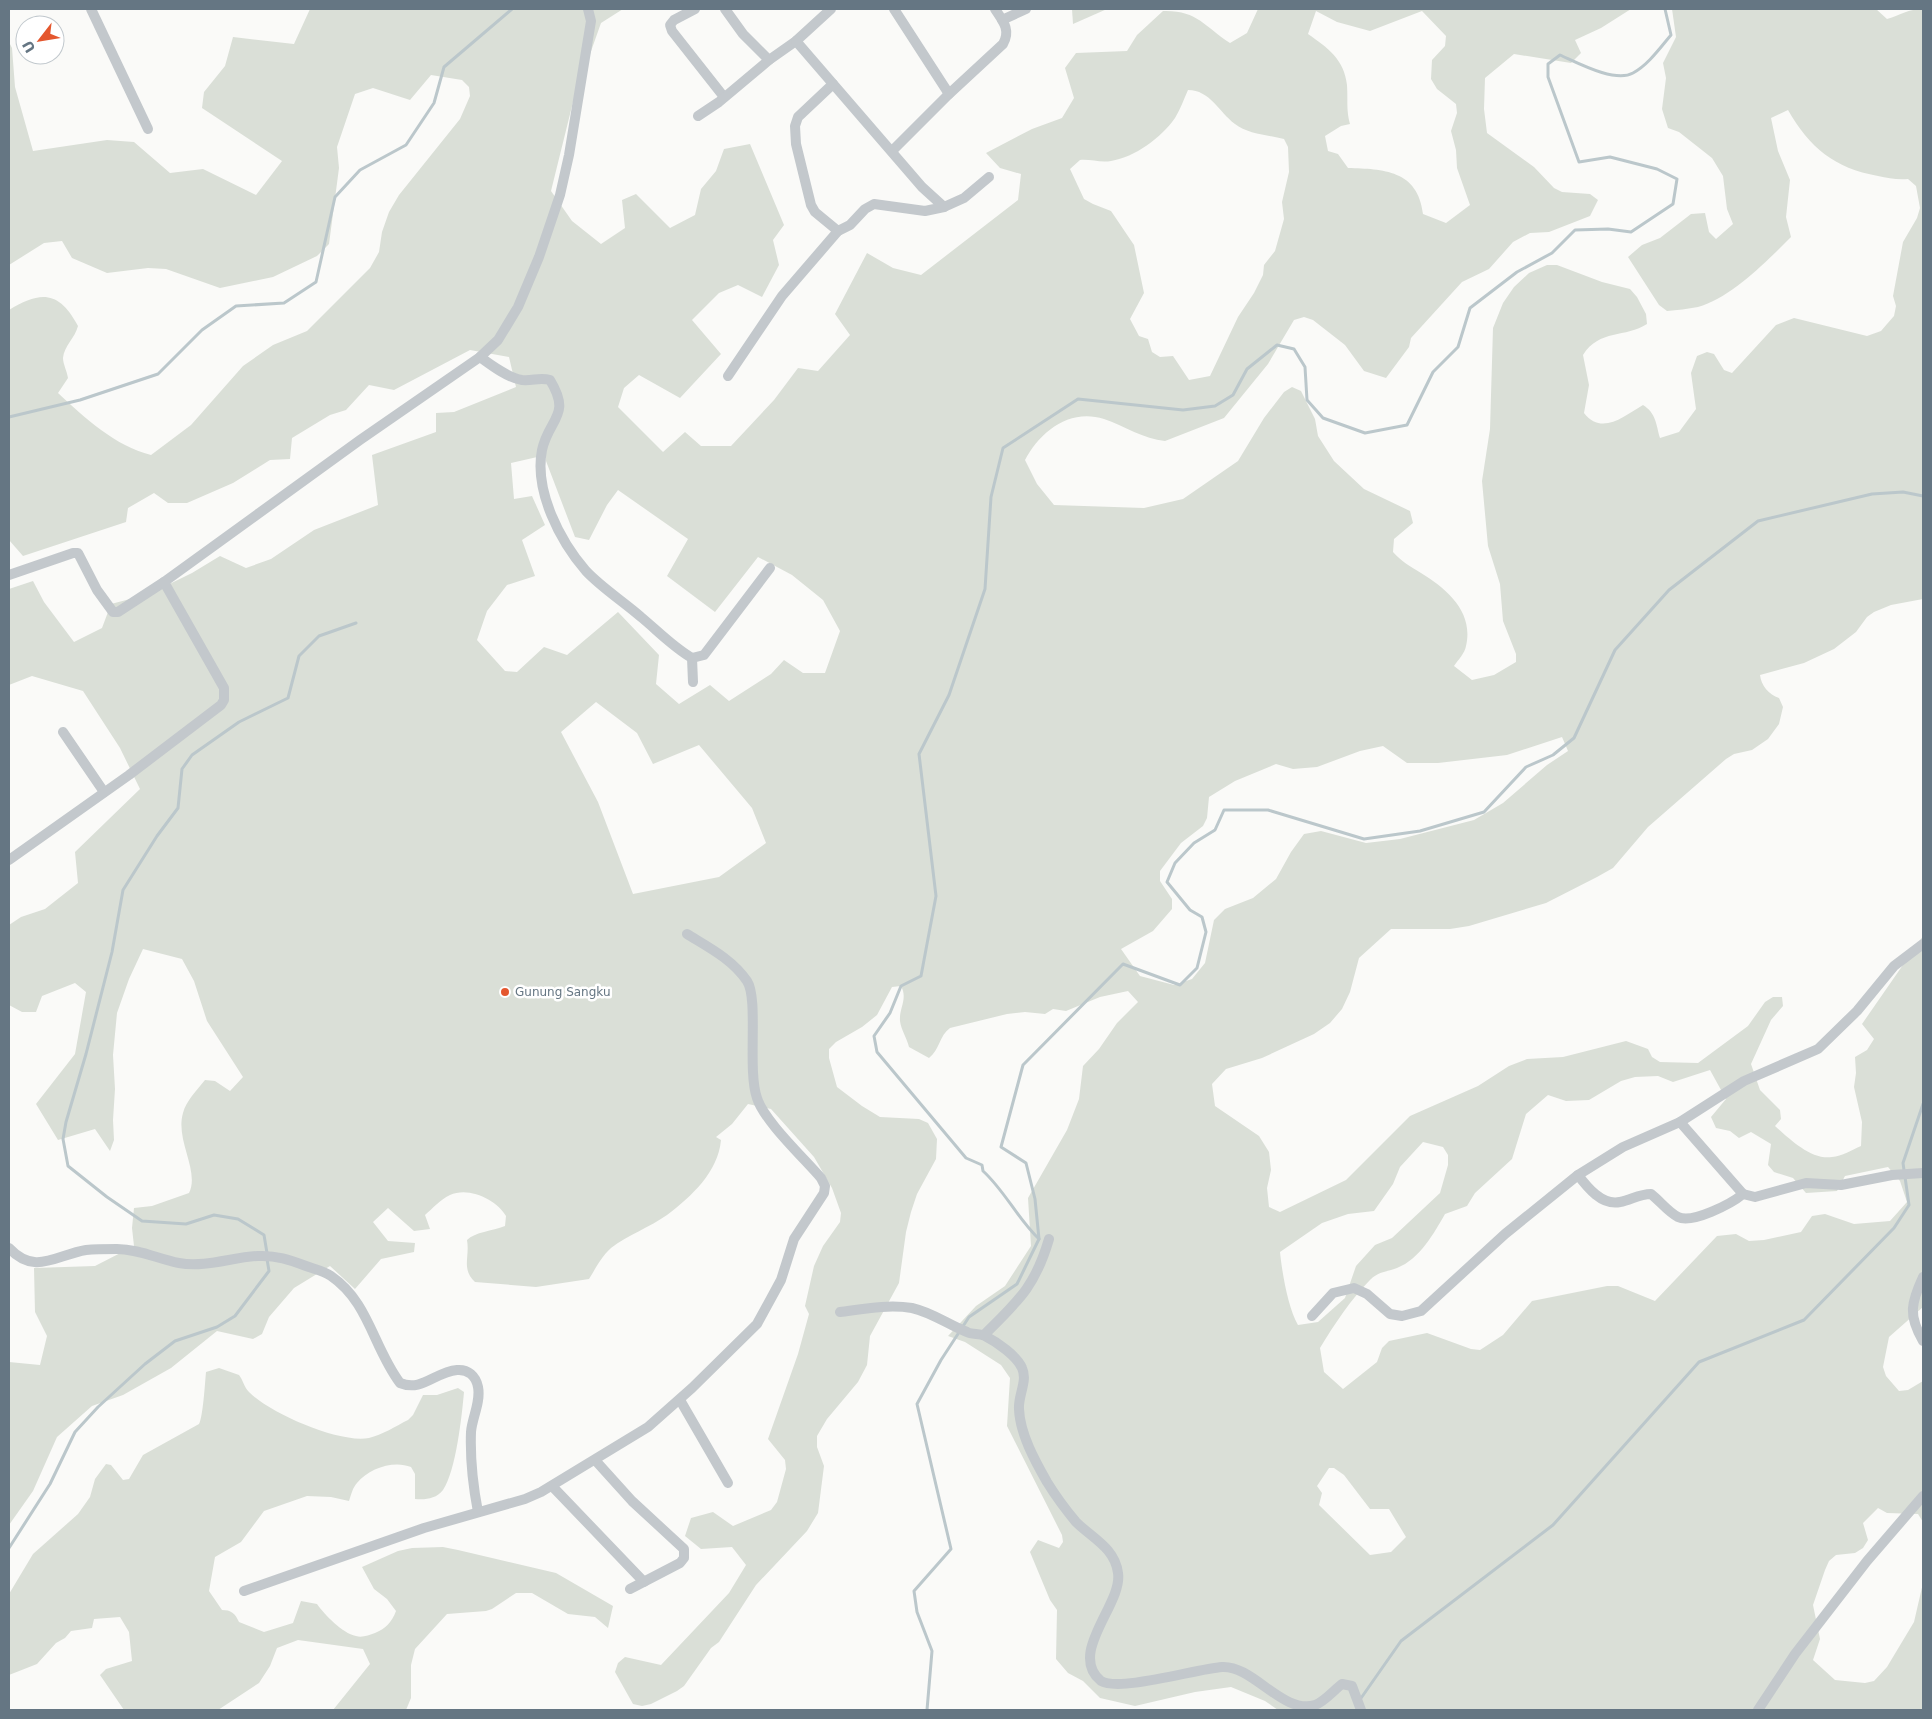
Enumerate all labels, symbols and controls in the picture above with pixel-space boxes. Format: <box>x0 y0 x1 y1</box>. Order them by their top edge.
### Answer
north arrow <box>15 15 65 65</box>
text: U <box>19 38 39 56</box>
place label: Gunung Sangku <box>515 985 611 999</box>
marker: Gunung Sangku <box>499 986 511 998</box>

